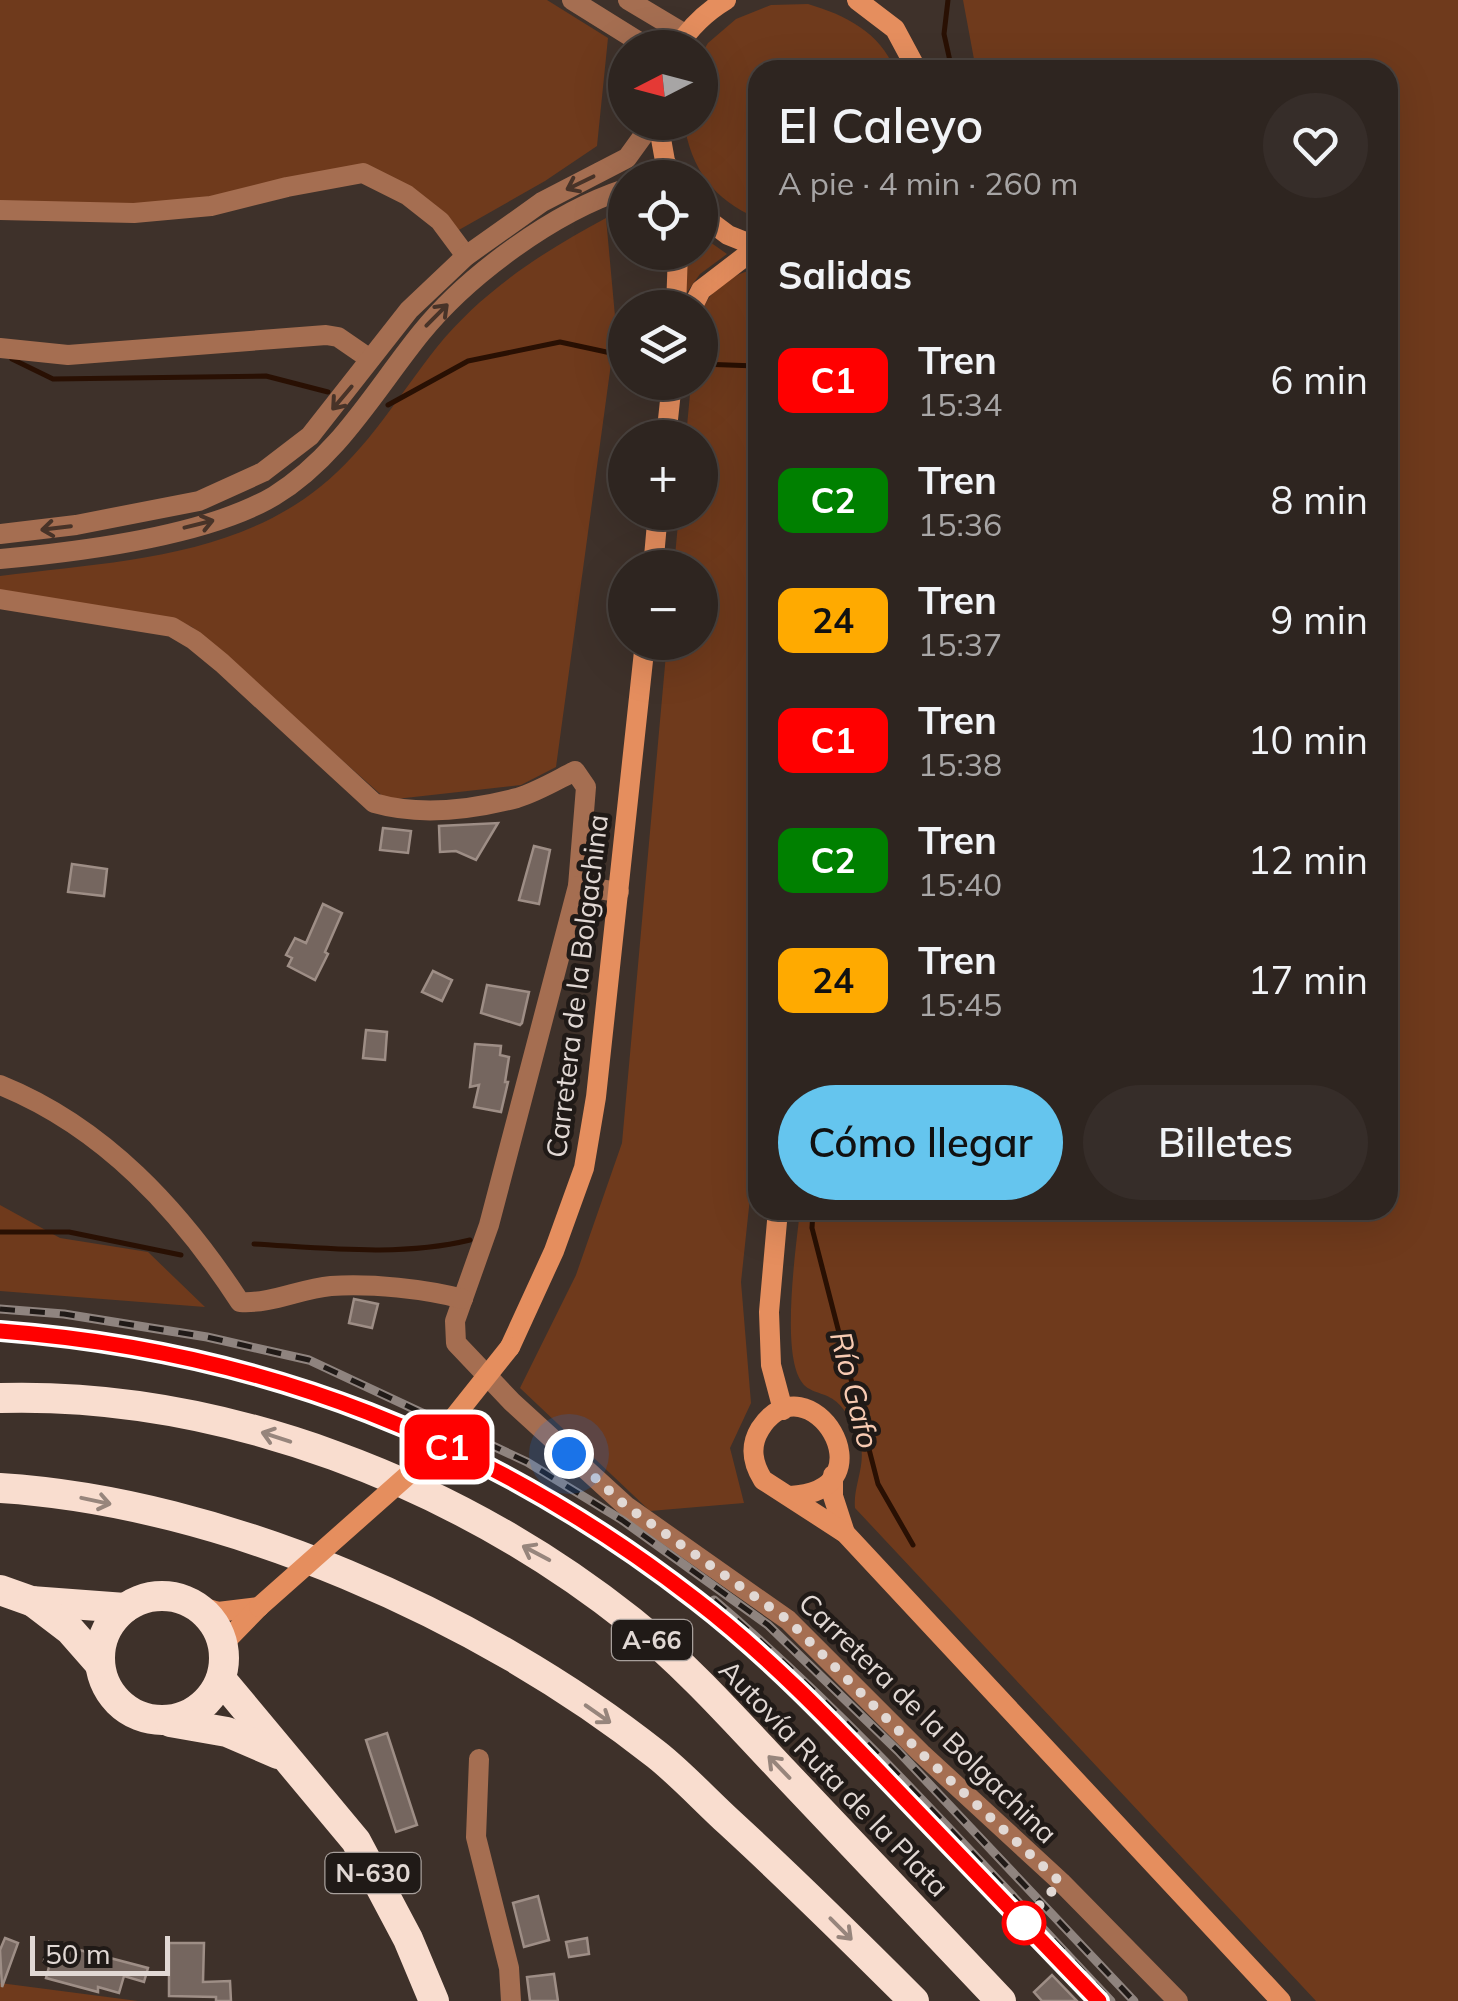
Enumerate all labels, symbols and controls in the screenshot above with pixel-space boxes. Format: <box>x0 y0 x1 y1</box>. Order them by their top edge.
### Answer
north arrow <box>608 30 718 140</box>
map controls <box>608 30 718 660</box>
button: heart <box>1263 93 1368 198</box>
text: El Caleyo <box>778 95 983 155</box>
button: locate <box>608 160 718 270</box>
text: A pie · 4 min · 260 m <box>778 163 1078 203</box>
one-way arrow <box>566 175 596 194</box>
text: Salidas <box>778 251 912 299</box>
button: layers <box>608 290 718 400</box>
one-way arrow <box>425 304 449 328</box>
text: Tren <box>918 336 997 384</box>
text: 6 min <box>1271 356 1368 404</box>
text: C1 <box>811 358 855 402</box>
text: 15:34 <box>918 384 1002 424</box>
one-way arrow <box>331 385 353 411</box>
button: + <box>608 420 718 530</box>
text: Tren <box>918 456 997 504</box>
text: 8 min <box>1271 476 1368 524</box>
text: C2 <box>811 478 855 522</box>
text: 15:36 <box>918 504 1002 544</box>
one-way arrow <box>183 514 214 533</box>
one-way arrow <box>40 519 72 538</box>
button: − <box>608 550 718 660</box>
text: Tren <box>918 576 997 624</box>
text: 9 min <box>1271 596 1368 644</box>
text: 24 <box>812 598 854 642</box>
text: 15:37 <box>918 624 1002 664</box>
text: Tren <box>918 696 997 744</box>
text: 10 min <box>1248 716 1368 764</box>
text: C1 <box>811 718 855 762</box>
text: 15:38 <box>918 744 1002 784</box>
street label: Carretera de la Bolgachina <box>538 812 615 1160</box>
text: Tren <box>918 816 997 864</box>
text: 12 min <box>1248 836 1368 884</box>
text: C2 <box>811 838 855 882</box>
text: 15:40 <box>918 864 1002 904</box>
text: Tren <box>918 936 997 984</box>
text: 17 min <box>1248 956 1368 1004</box>
text: 24 <box>812 958 854 1002</box>
text: 15:45 <box>918 984 1002 1024</box>
button: Cómo llegar <box>778 1085 1063 1200</box>
button: Billetes <box>1083 1085 1368 1200</box>
water label: Río Gafo <box>822 1327 888 1452</box>
line badge: C1 <box>402 1414 492 1480</box>
text: C1 <box>425 1425 469 1469</box>
one-way arrow <box>261 1427 292 1445</box>
your location <box>544 1429 594 1479</box>
one-way arrow <box>80 1493 112 1512</box>
one-way arrow <box>522 1543 551 1563</box>
street label: Carretera de la Bolgachina <box>792 1585 1065 1850</box>
road number: A-66 <box>612 1620 692 1660</box>
street label: Autovía Ruta de la Plata <box>712 1652 957 1903</box>
one-way arrow <box>584 1703 611 1724</box>
one-way arrow <box>767 1755 791 1779</box>
road number: N-630 <box>326 1853 420 1893</box>
unlabelled marker <box>1003 1902 1045 1944</box>
one-way arrow <box>829 1916 853 1940</box>
scale bar <box>30 1931 170 1976</box>
text: 50 m <box>45 1936 111 1971</box>

